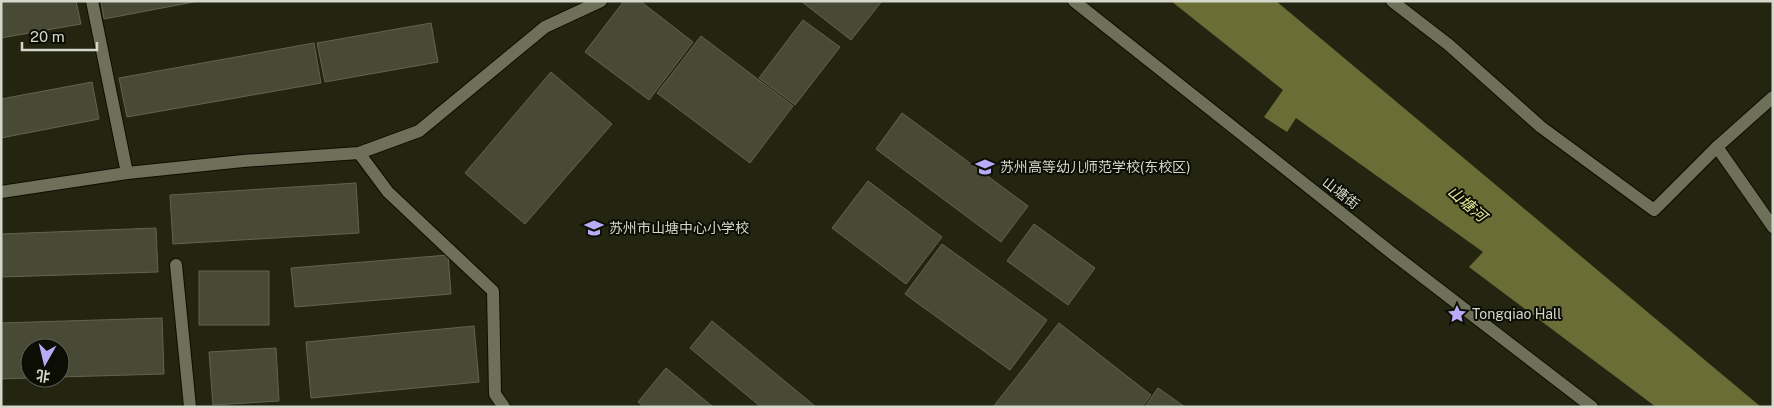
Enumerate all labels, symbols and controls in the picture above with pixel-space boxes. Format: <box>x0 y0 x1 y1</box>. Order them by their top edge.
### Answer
scale bar <box>22 20 98 52</box>
text: 20 m <box>30 28 65 45</box>
school or university icon: 苏州高等幼儿师范学校(东校区) <box>974 156 996 178</box>
place label: 苏州高等幼儿师范学校(东校区) <box>1000 159 1191 175</box>
street label: 山塘街 <box>1320 174 1362 212</box>
water label: 山塘河 <box>1445 183 1492 227</box>
school or university icon: 苏州市山塘中心小学校 <box>583 217 605 239</box>
place label: 苏州市山塘中心小学校 <box>609 220 749 236</box>
place icon: Tongqiao Hall <box>1446 303 1468 325</box>
place label: Tongqiao Hall <box>1472 306 1561 322</box>
north arrow <box>20 338 70 388</box>
text: 北 <box>35 367 51 385</box>

